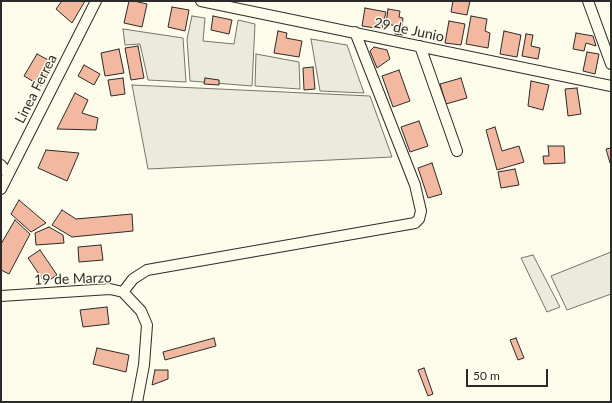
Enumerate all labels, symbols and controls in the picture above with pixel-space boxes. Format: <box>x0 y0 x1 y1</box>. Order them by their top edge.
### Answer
street label: 29 de Junio <box>372 14 446 46</box>
street label: Linea Ferrea <box>11 52 61 126</box>
street label: 19 de Marzo <box>34 269 112 289</box>
scale bar <box>468 361 550 387</box>
text: 50 m <box>473 368 500 383</box>

